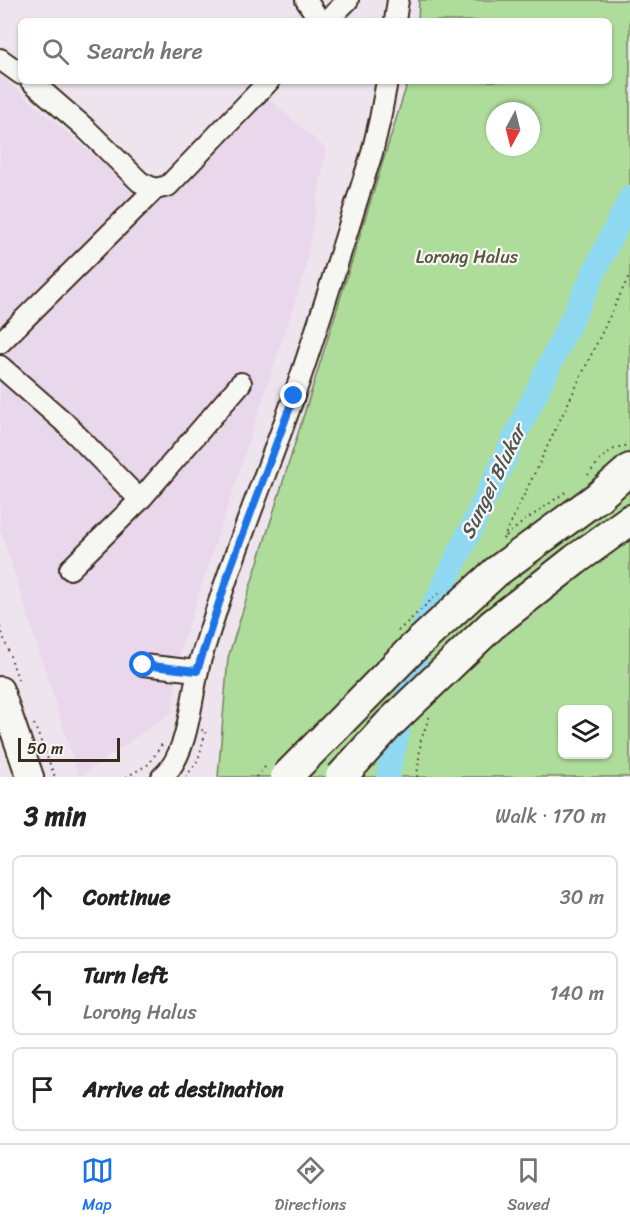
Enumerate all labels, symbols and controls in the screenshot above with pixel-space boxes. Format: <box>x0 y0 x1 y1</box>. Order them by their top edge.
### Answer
search box <box>18 18 612 84</box>
text: Search here <box>87 32 203 71</box>
icon: search <box>39 35 72 68</box>
north arrow <box>486 102 540 156</box>
park label: Lorong Halus <box>416 241 519 273</box>
route end <box>280 382 306 408</box>
water label: Sungei Blukar <box>450 416 537 545</box>
route start <box>129 651 155 677</box>
map controls <box>558 705 612 759</box>
button: layers <box>558 705 612 759</box>
text: 50 m <box>27 734 63 763</box>
scale bar <box>18 735 120 762</box>
text: 3 min <box>24 793 86 839</box>
text: Walk · 170 m <box>495 799 606 834</box>
text: Continue <box>83 878 171 917</box>
text: 30 m <box>560 880 604 915</box>
icon: ahead <box>26 881 59 914</box>
text: Turn left <box>83 956 168 995</box>
text: 140 m <box>550 976 604 1011</box>
icon: left <box>26 977 59 1010</box>
text: Lorong Halus <box>83 995 197 1030</box>
text: Arrive at destination <box>83 1070 284 1109</box>
icon: arrive <box>26 1073 59 1106</box>
tab: Map <box>81 1154 114 1219</box>
tab: Directions <box>275 1154 346 1219</box>
tab: Saved <box>507 1154 549 1219</box>

